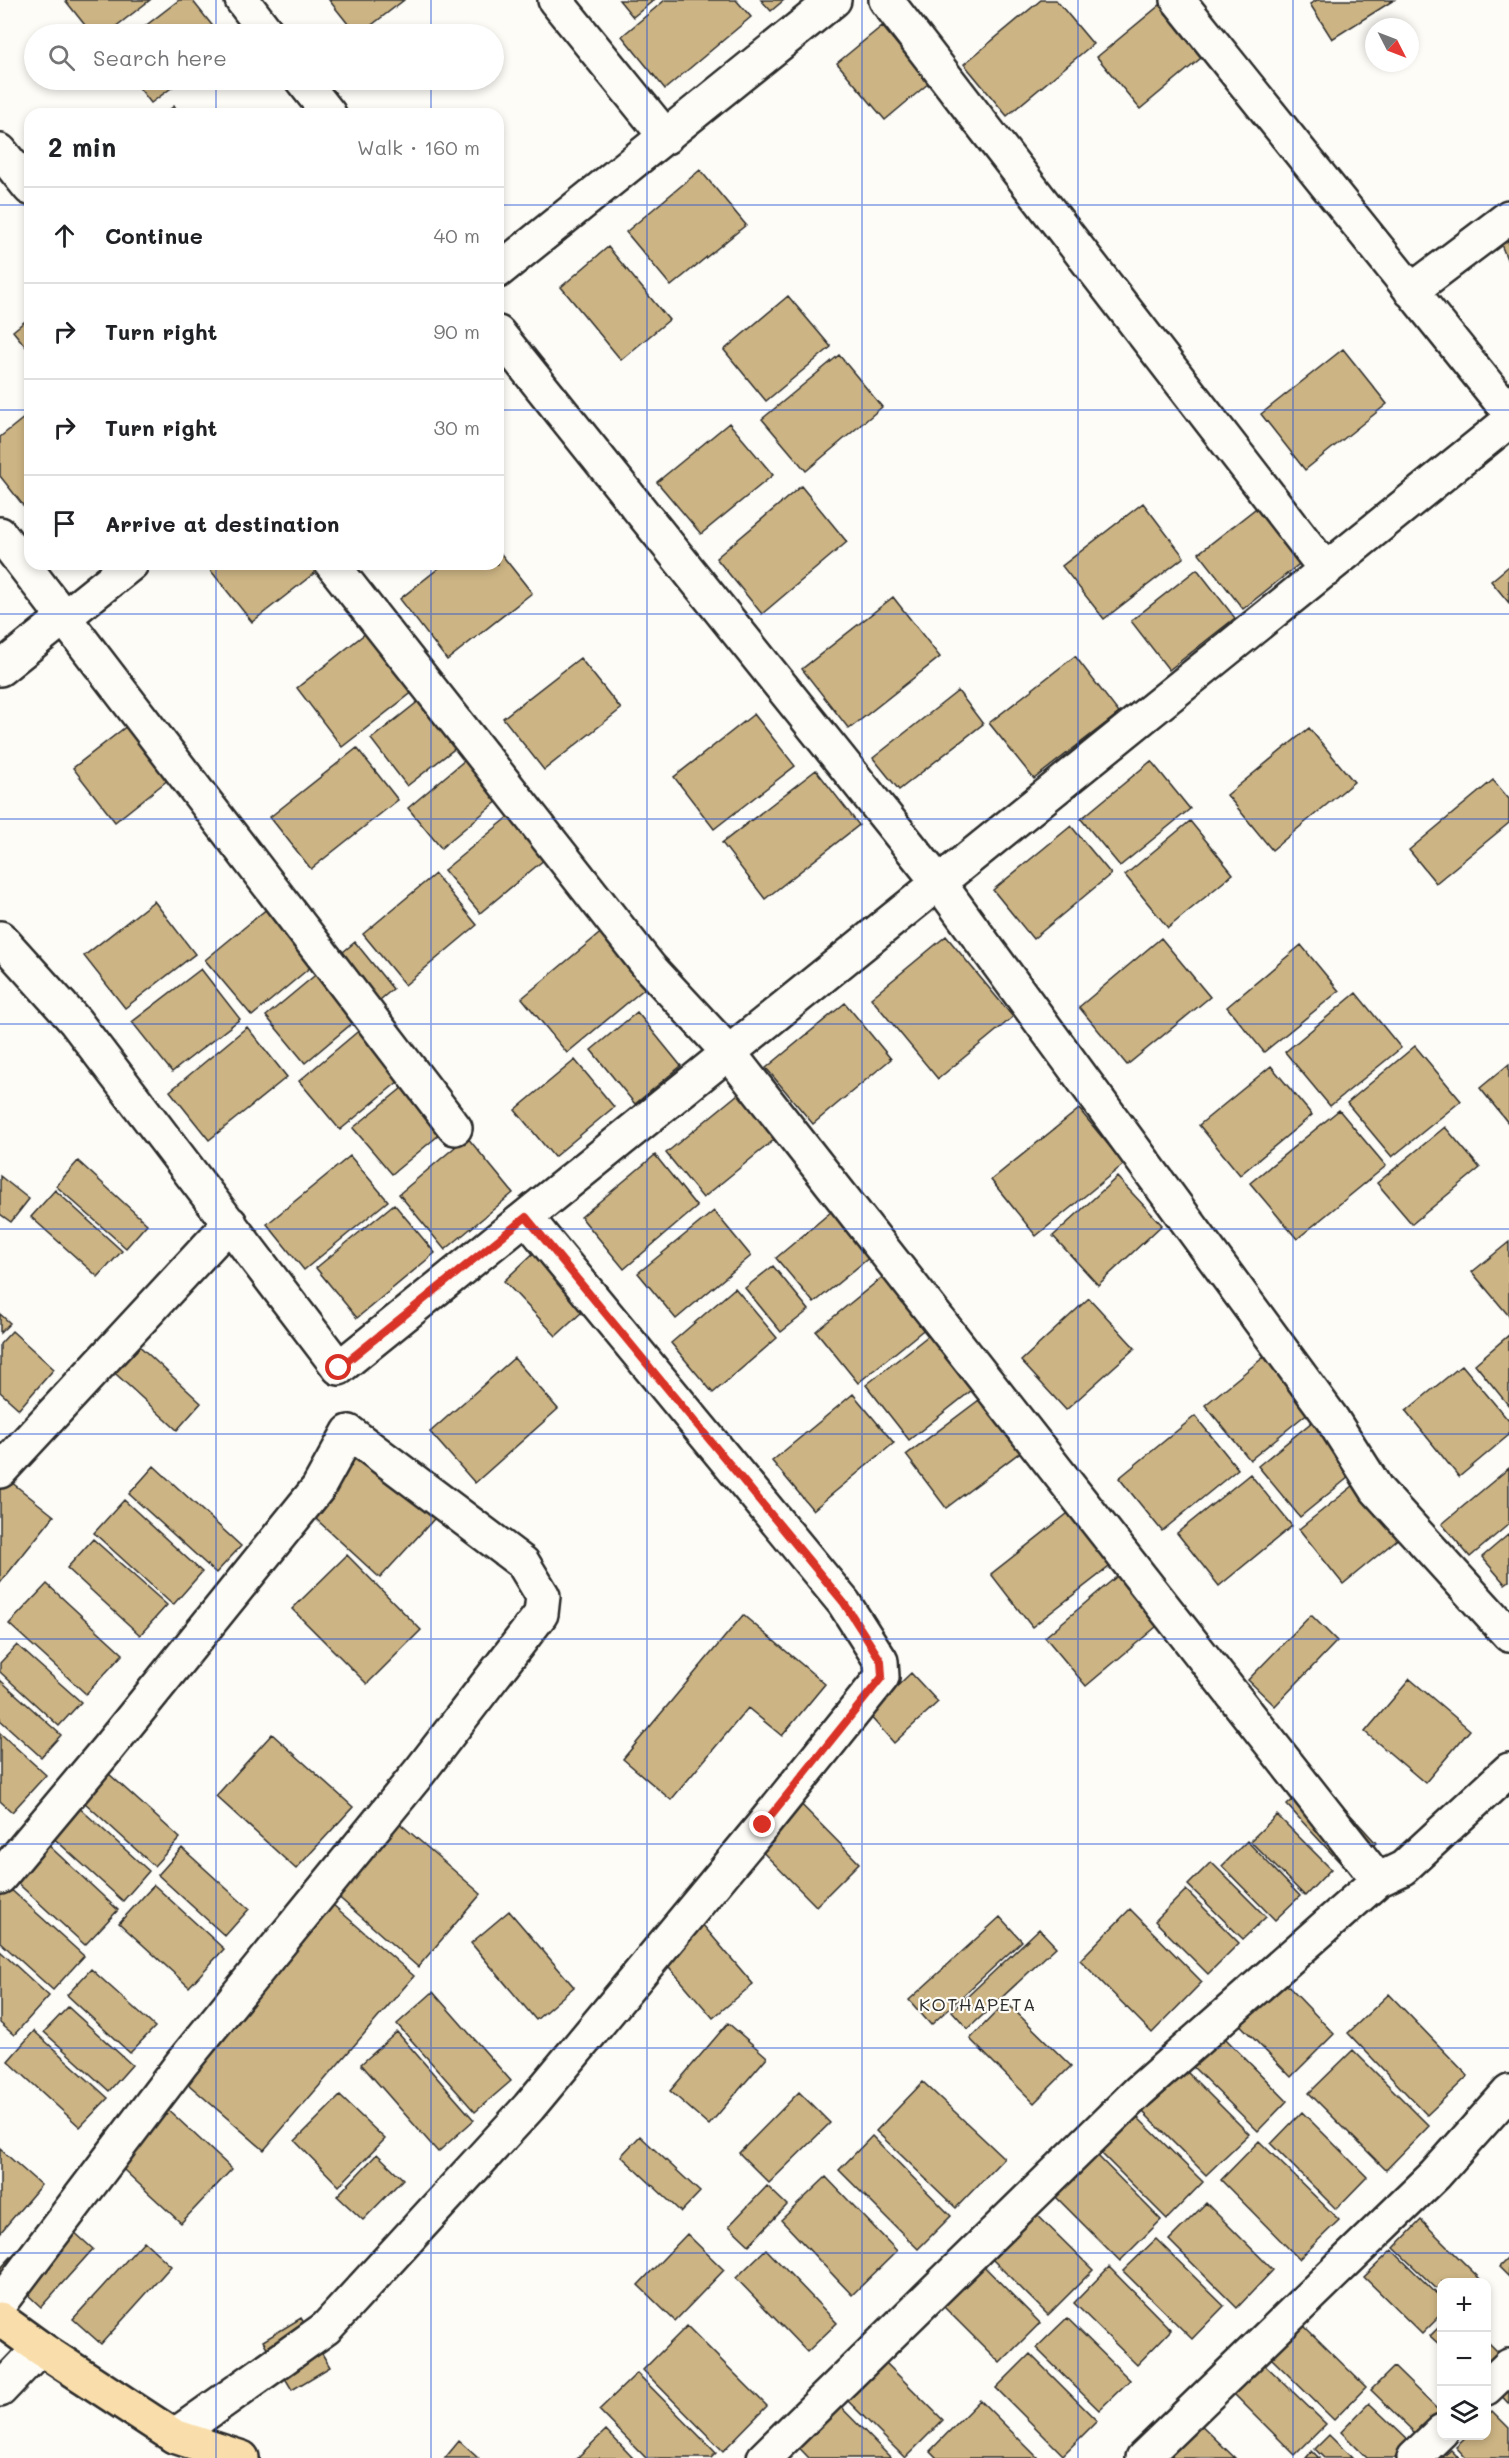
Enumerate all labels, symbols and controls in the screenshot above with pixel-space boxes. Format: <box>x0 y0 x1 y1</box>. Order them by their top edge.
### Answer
north arrow <box>1365 18 1419 72</box>
search box <box>24 24 504 90</box>
icon: search <box>45 41 78 74</box>
text: Search here <box>93 43 227 72</box>
text: 2 min <box>48 130 116 164</box>
text: Walk · 160 m <box>357 134 480 160</box>
icon: ahead <box>48 219 81 252</box>
text: Continue <box>105 221 203 250</box>
text: 40 m <box>434 222 480 248</box>
icon: right <box>48 315 81 348</box>
text: Turn right <box>105 317 217 346</box>
text: 90 m <box>434 318 480 344</box>
icon: right <box>48 411 81 444</box>
text: Turn right <box>105 413 217 442</box>
text: 30 m <box>434 414 480 440</box>
icon: arrive <box>48 507 81 540</box>
text: Arrive at destination <box>105 509 340 538</box>
route start <box>325 1354 351 1380</box>
route end <box>749 1811 775 1837</box>
district label: KOTHAPETA <box>919 1992 1037 2016</box>
map controls <box>1437 2278 1491 2440</box>
button: + <box>1437 2278 1491 2332</box>
button: − <box>1437 2332 1491 2386</box>
button: layers <box>1437 2386 1491 2440</box>

